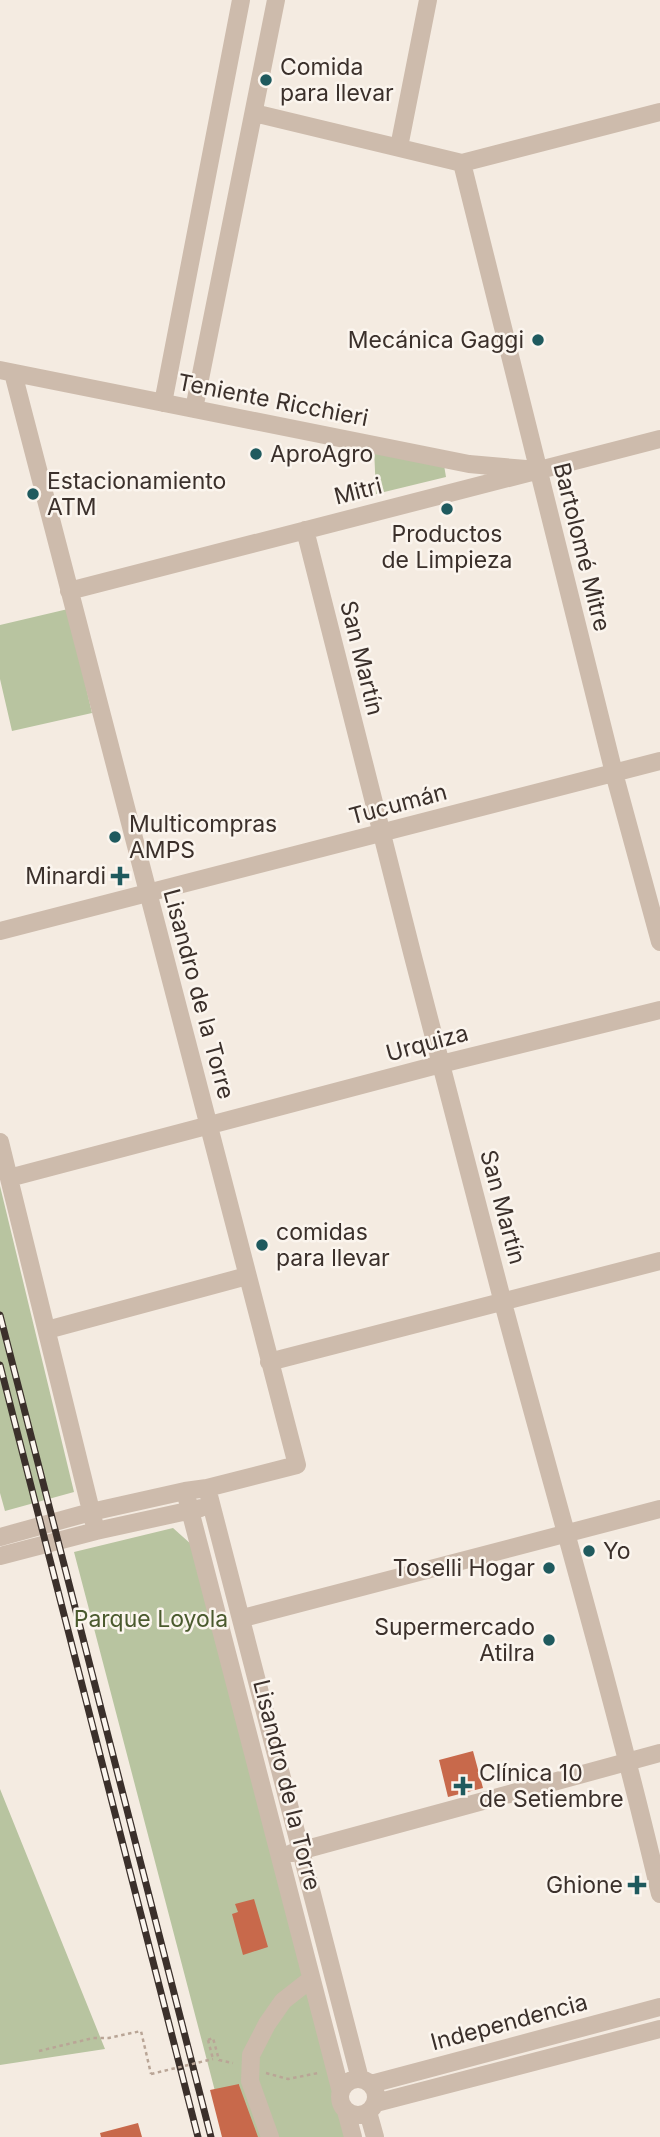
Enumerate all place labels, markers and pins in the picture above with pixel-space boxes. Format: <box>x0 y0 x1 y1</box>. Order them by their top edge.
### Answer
place label: Comida para llevar <box>280 53 394 107</box>
marker: Comida para llevar <box>258 72 274 88</box>
place label: Mecánica Gaggi <box>348 326 524 354</box>
marker: Mecánica Gaggi <box>530 332 546 348</box>
place label: AproAgro <box>270 440 373 468</box>
marker: AproAgro <box>248 446 264 462</box>
place label: Estacionamiento ATM <box>47 467 226 521</box>
marker: Estacionamiento ATM <box>25 486 41 502</box>
marker: Productos de Limpieza <box>439 501 455 517</box>
place label: Productos de Limpieza <box>381 520 513 574</box>
place label: Multicompras AMPS <box>129 810 277 864</box>
marker: Multicompras AMPS <box>107 829 123 845</box>
place label: Minardi <box>25 862 106 890</box>
marker: Minardi <box>112 868 128 884</box>
place label: comidas para llevar <box>276 1218 390 1272</box>
marker: comidas para llevar <box>254 1237 270 1253</box>
place label: Yo <box>603 1537 631 1565</box>
marker: Yo <box>581 1543 597 1559</box>
place label: Toselli Hogar <box>393 1554 535 1582</box>
marker: Toselli Hogar <box>541 1560 557 1576</box>
place label: Supermercado Atilra <box>374 1613 535 1667</box>
marker: Supermercado Atilra <box>541 1632 557 1648</box>
place label: Clínica 10 de Setiembre <box>479 1759 624 1813</box>
marker: Clínica 10 de Setiembre <box>453 1776 473 1796</box>
place label: Ghione <box>546 1871 623 1899</box>
marker: Ghione <box>629 1877 645 1893</box>

